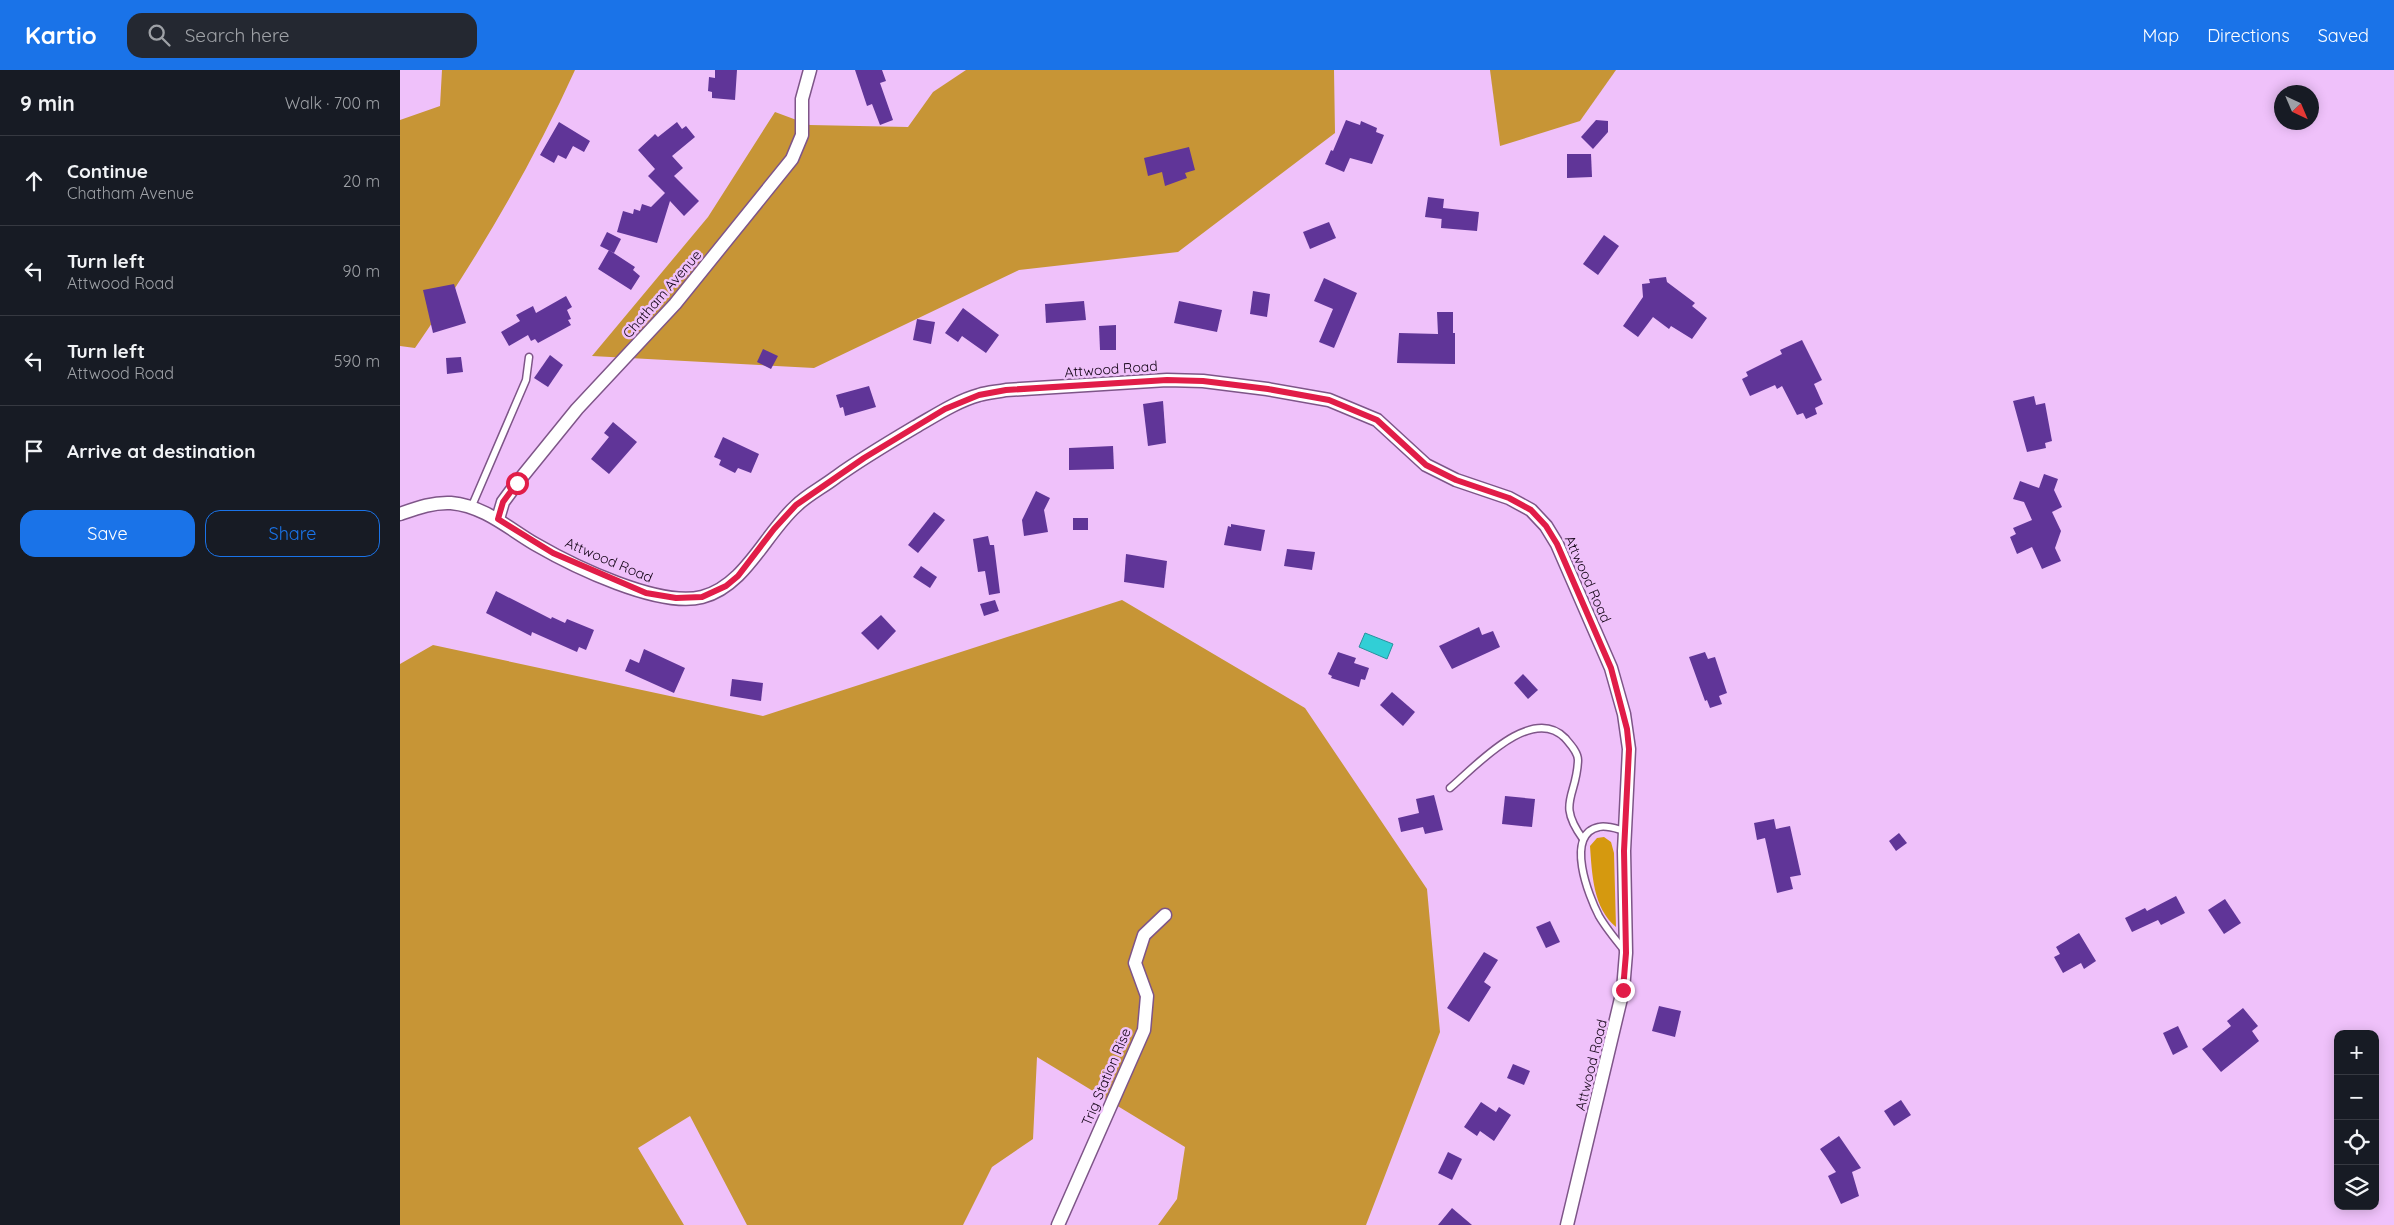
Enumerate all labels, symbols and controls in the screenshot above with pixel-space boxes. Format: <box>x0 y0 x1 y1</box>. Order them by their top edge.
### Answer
search box <box>127 13 477 58</box>
text: Kartio <box>25 20 97 50</box>
icon: search <box>145 21 173 49</box>
text: Search here <box>185 23 290 47</box>
text: Map <box>2142 24 2179 47</box>
text: Directions <box>2207 24 2290 47</box>
text: Saved <box>2318 24 2369 47</box>
north arrow <box>2274 85 2319 130</box>
text: 9 min <box>20 90 75 116</box>
text: Walk · 700 m <box>285 93 380 113</box>
text: Continue <box>67 159 148 183</box>
icon: ahead <box>20 167 48 195</box>
text: 20 m <box>343 171 380 191</box>
text: Chatham Avenue <box>67 183 194 203</box>
street label: Chatham Avenue <box>619 246 705 342</box>
text: Turn left <box>67 249 145 273</box>
icon: left <box>20 257 48 285</box>
text: 90 m <box>343 261 380 281</box>
text: Attwood Road <box>67 273 174 293</box>
text: Turn left <box>67 339 145 363</box>
icon: left <box>20 347 48 375</box>
text: 590 m <box>334 351 380 371</box>
street label: Attwood Road <box>1064 357 1158 381</box>
text: Attwood Road <box>67 363 174 383</box>
icon: arrive <box>20 437 48 465</box>
text: Arrive at destination <box>67 439 256 463</box>
route start <box>506 472 529 495</box>
button: Save <box>20 510 195 557</box>
button: Share <box>205 510 380 557</box>
street label: Attwood Road <box>562 533 656 587</box>
street label: Attwood Road <box>1561 533 1615 625</box>
route end <box>1612 979 1635 1002</box>
street label: Attwood Road <box>1571 1017 1611 1113</box>
street label: Trig Station Rise <box>1077 1025 1135 1129</box>
map controls <box>2334 1030 2379 1210</box>
button: + <box>2334 1030 2379 1075</box>
button: − <box>2334 1075 2379 1120</box>
button: locate <box>2334 1120 2379 1165</box>
button: layers <box>2334 1165 2379 1210</box>

